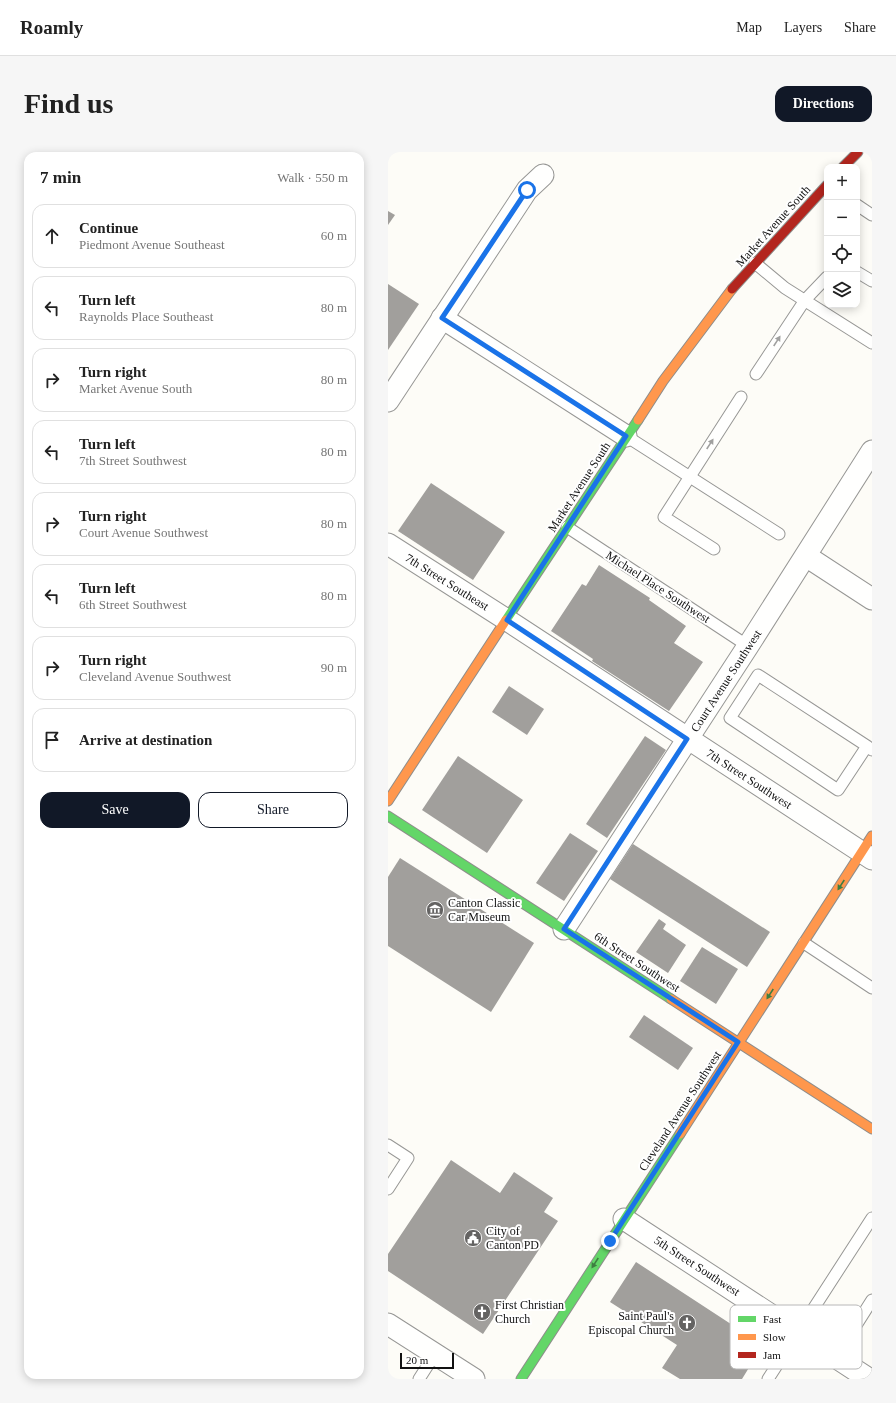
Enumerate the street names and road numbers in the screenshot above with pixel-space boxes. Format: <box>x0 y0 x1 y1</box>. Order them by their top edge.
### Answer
street label: Market Avenue South <box>733 183 813 269</box>
street label: Market Avenue South <box>545 439 613 535</box>
street label: Michael Place Southwest <box>603 548 713 626</box>
street label: 7th Street Southeast <box>403 551 492 614</box>
street label: Court Avenue Southwest <box>688 627 765 735</box>
street label: 7th Street Southwest <box>704 746 795 812</box>
street label: 6th Street Southwest <box>592 929 683 995</box>
street label: Cleveland Avenue Southwest <box>636 1048 724 1174</box>
street label: 5th Street Southwest <box>652 1233 743 1299</box>

